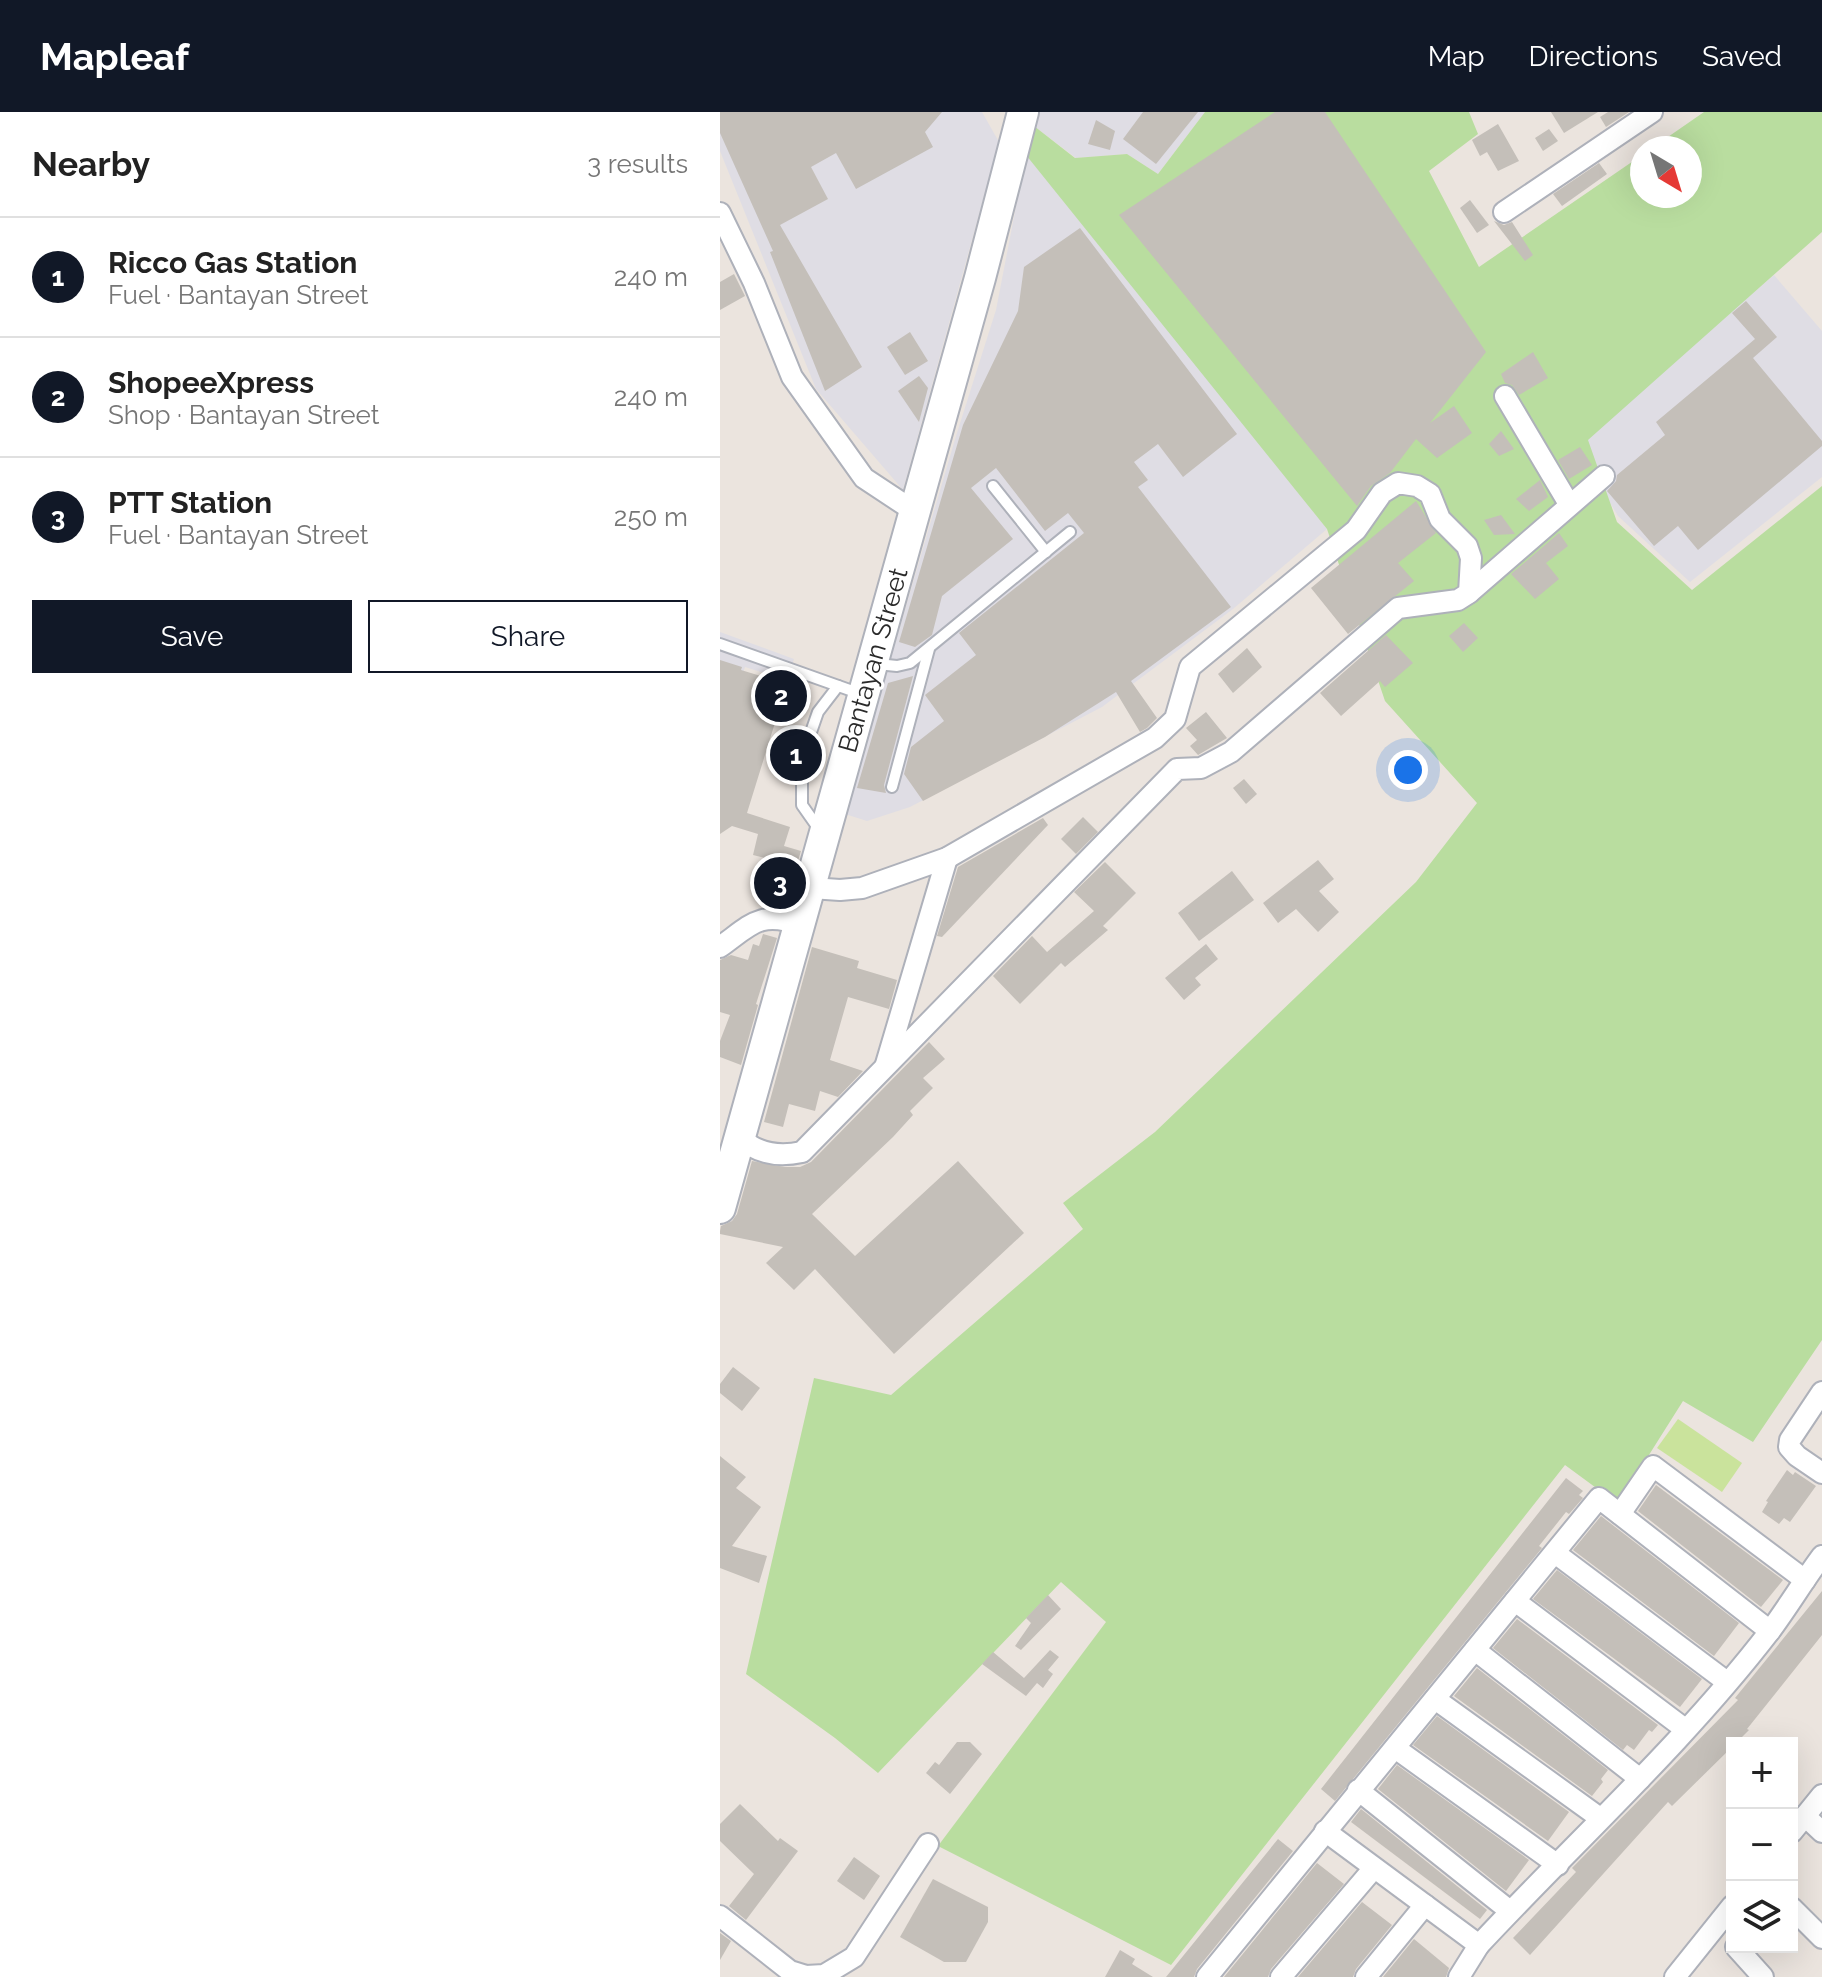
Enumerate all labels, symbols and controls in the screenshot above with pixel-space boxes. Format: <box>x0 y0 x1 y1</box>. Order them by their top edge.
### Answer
text: Mapleaf <box>40 34 189 79</box>
text: Map <box>1428 40 1485 73</box>
text: Directions <box>1529 40 1658 73</box>
text: Saved <box>1702 40 1782 73</box>
north arrow <box>1630 136 1702 208</box>
text: Nearby <box>32 144 150 184</box>
text: 3 results <box>587 149 688 179</box>
text: Ricco Gas Station <box>108 245 357 280</box>
text: 1 <box>52 262 64 292</box>
text: 240 m <box>614 262 688 292</box>
text: Fuel · Bantayan Street <box>108 280 368 310</box>
text: ShopeeXpress <box>108 365 314 400</box>
text: 2 <box>51 382 65 412</box>
text: 240 m <box>614 382 688 412</box>
text: Shop · Bantayan Street <box>108 400 379 430</box>
text: PTT Station <box>108 485 272 520</box>
text: 3 <box>51 502 65 532</box>
text: 250 m <box>614 502 688 532</box>
text: Fuel · Bantayan Street <box>108 520 368 550</box>
street label: Bantayan Street <box>832 564 914 756</box>
button: Save <box>32 600 352 673</box>
button: Share <box>368 600 688 673</box>
pin: 2 <box>755 666 807 726</box>
pin: 1 <box>770 725 822 785</box>
your location <box>1388 750 1428 790</box>
pin: 3 <box>754 853 806 913</box>
map controls <box>1726 1737 1798 1953</box>
button: + <box>1726 1737 1798 1809</box>
button: − <box>1726 1809 1798 1881</box>
button: layers <box>1726 1881 1798 1953</box>

